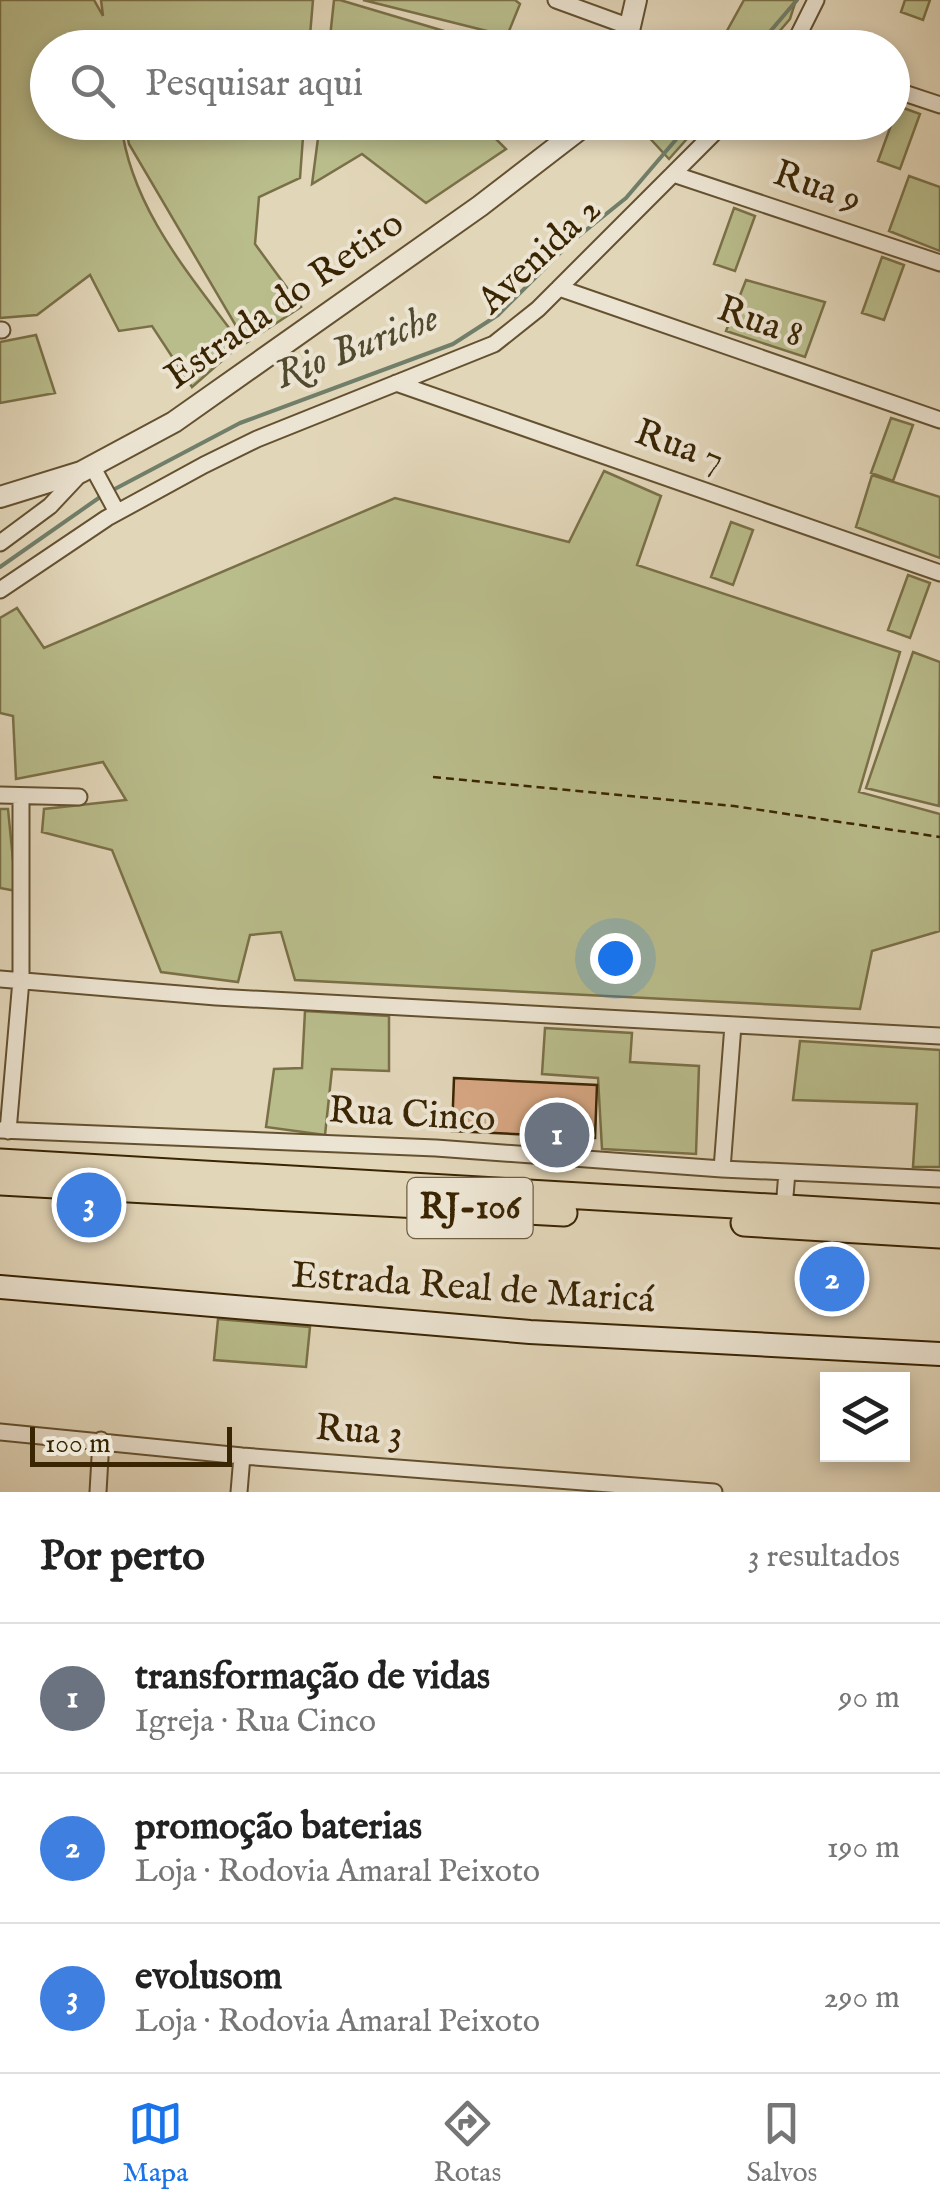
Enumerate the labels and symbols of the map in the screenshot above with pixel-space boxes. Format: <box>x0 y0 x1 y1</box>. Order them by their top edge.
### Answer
street label: Rua 9 <box>767 151 867 225</box>
street label: Avenida 2 <box>467 187 612 326</box>
street label: Estrada do Retiro <box>156 201 414 401</box>
street label: Rua 8 <box>711 286 809 360</box>
water label: Rio Buriche <box>268 293 447 402</box>
street label: Rua 7 <box>628 410 730 484</box>
your location <box>590 933 641 984</box>
street label: Rua Cinco <box>327 1088 497 1144</box>
pin: 1 <box>524 1098 590 1172</box>
pin: 3 <box>56 1168 122 1242</box>
road number: RJ-106 <box>408 1178 532 1238</box>
pin: 2 <box>800 1242 864 1316</box>
street label: Estrada Real de Maricá <box>290 1252 657 1326</box>
street label: Rua 3 <box>314 1405 404 1459</box>
scale bar <box>30 1422 232 1466</box>

